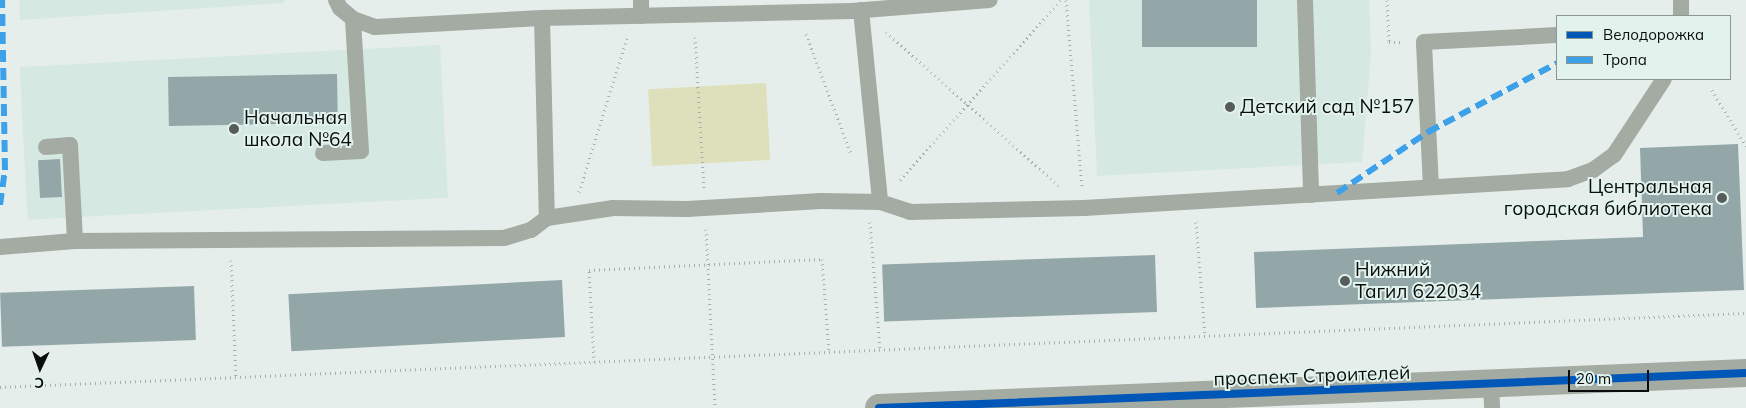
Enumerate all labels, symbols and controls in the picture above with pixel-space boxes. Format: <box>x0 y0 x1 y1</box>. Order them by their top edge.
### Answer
legend <box>1556 15 1731 80</box>
text: Велодорожка <box>1603 25 1704 44</box>
text: Тропа <box>1603 50 1647 69</box>
place label: Детский сад №157 <box>1240 96 1414 118</box>
marker: Детский сад №157 <box>1224 101 1236 113</box>
place label: Начальная школа №64 <box>244 107 352 151</box>
marker: Начальная школа №64 <box>228 123 240 135</box>
place label: Центральная городская библиотека <box>1504 176 1712 220</box>
marker: Центральная городская библиотека <box>1716 192 1728 204</box>
place label: Нижний Тагил 622034 <box>1355 259 1481 303</box>
marker: Нижний Тагил 622034 <box>1339 275 1351 287</box>
north arrow <box>15 343 65 393</box>
scale bar <box>1571 360 1652 392</box>
street label: проспект Строителей <box>1213 361 1411 391</box>
text: 20 m <box>1576 369 1611 388</box>
text: С <box>34 374 44 392</box>

